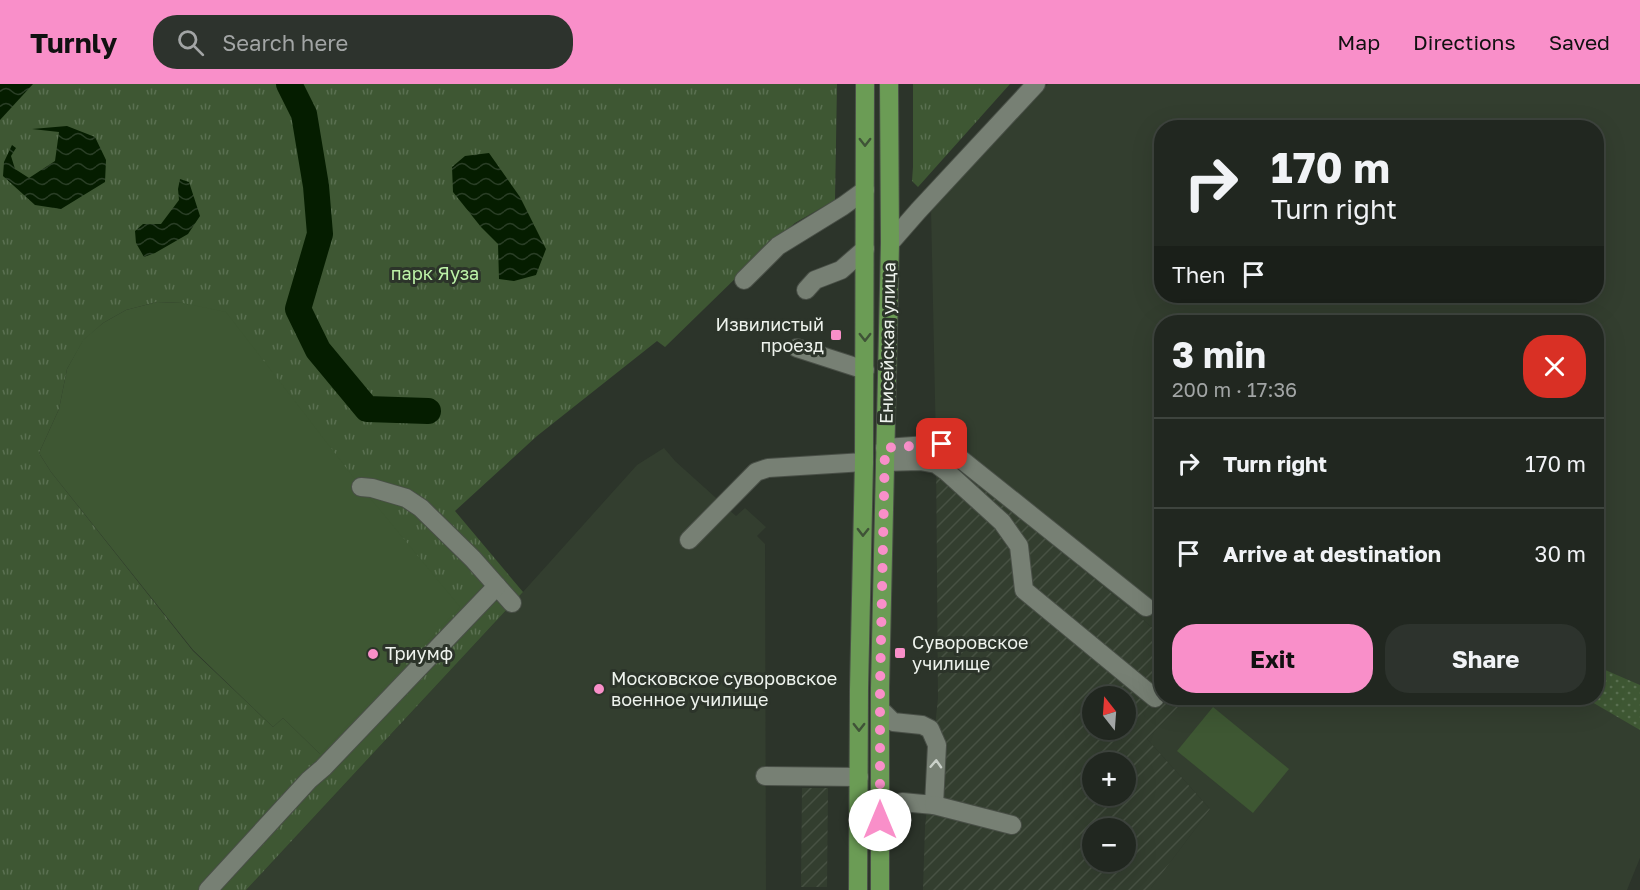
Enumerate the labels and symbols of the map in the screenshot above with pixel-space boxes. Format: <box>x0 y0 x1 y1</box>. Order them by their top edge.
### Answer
one-way arrow <box>859 138 871 147</box>
park label: парк Яуза <box>391 262 479 284</box>
street label: Енисейская улица <box>875 262 899 424</box>
place label: Извилистый проезд <box>715 313 824 356</box>
marker: Извилистый проезд <box>829 328 843 342</box>
one-way arrow <box>859 333 871 342</box>
pin <box>916 418 967 469</box>
one-way arrow <box>856 528 869 537</box>
place label: Суворовское училище <box>912 631 1028 674</box>
place label: Триумф <box>385 642 453 664</box>
marker: Суворовское училище <box>893 646 907 660</box>
marker: Триумф <box>366 647 380 661</box>
place label: Московское суворовское военное училище <box>611 667 837 710</box>
marker: Московское суворовское военное училище <box>592 682 606 696</box>
north arrow <box>1082 686 1136 740</box>
one-way arrow <box>853 723 865 732</box>
one-way arrow <box>929 760 942 769</box>
position arrow <box>848 788 912 852</box>

